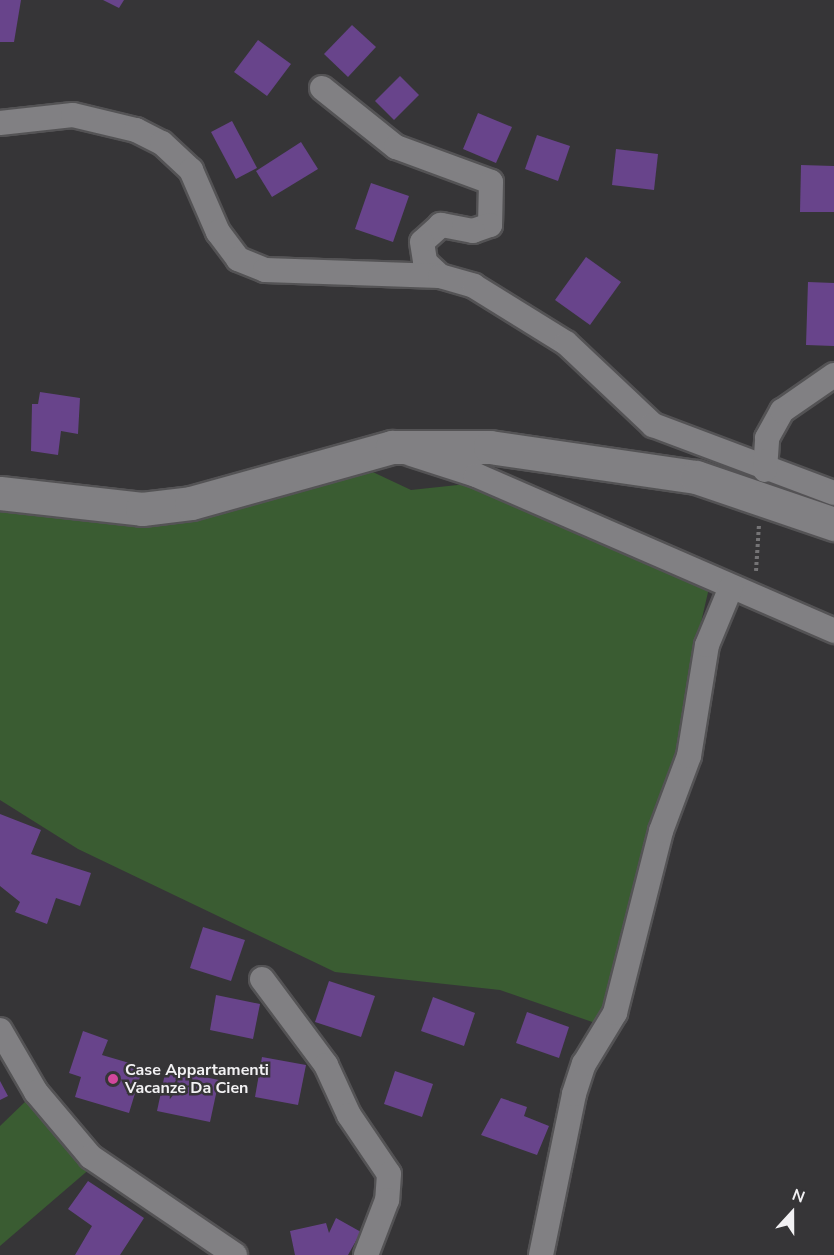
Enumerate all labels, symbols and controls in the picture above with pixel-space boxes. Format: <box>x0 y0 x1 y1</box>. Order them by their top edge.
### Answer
place label: Case Appartamenti Vacanze Da Cien <box>125 1060 269 1098</box>
marker: Case Appartamenti Vacanze Da Cien <box>106 1072 120 1086</box>
north arrow <box>762 1183 822 1243</box>
text: N <box>789 1184 808 1209</box>

